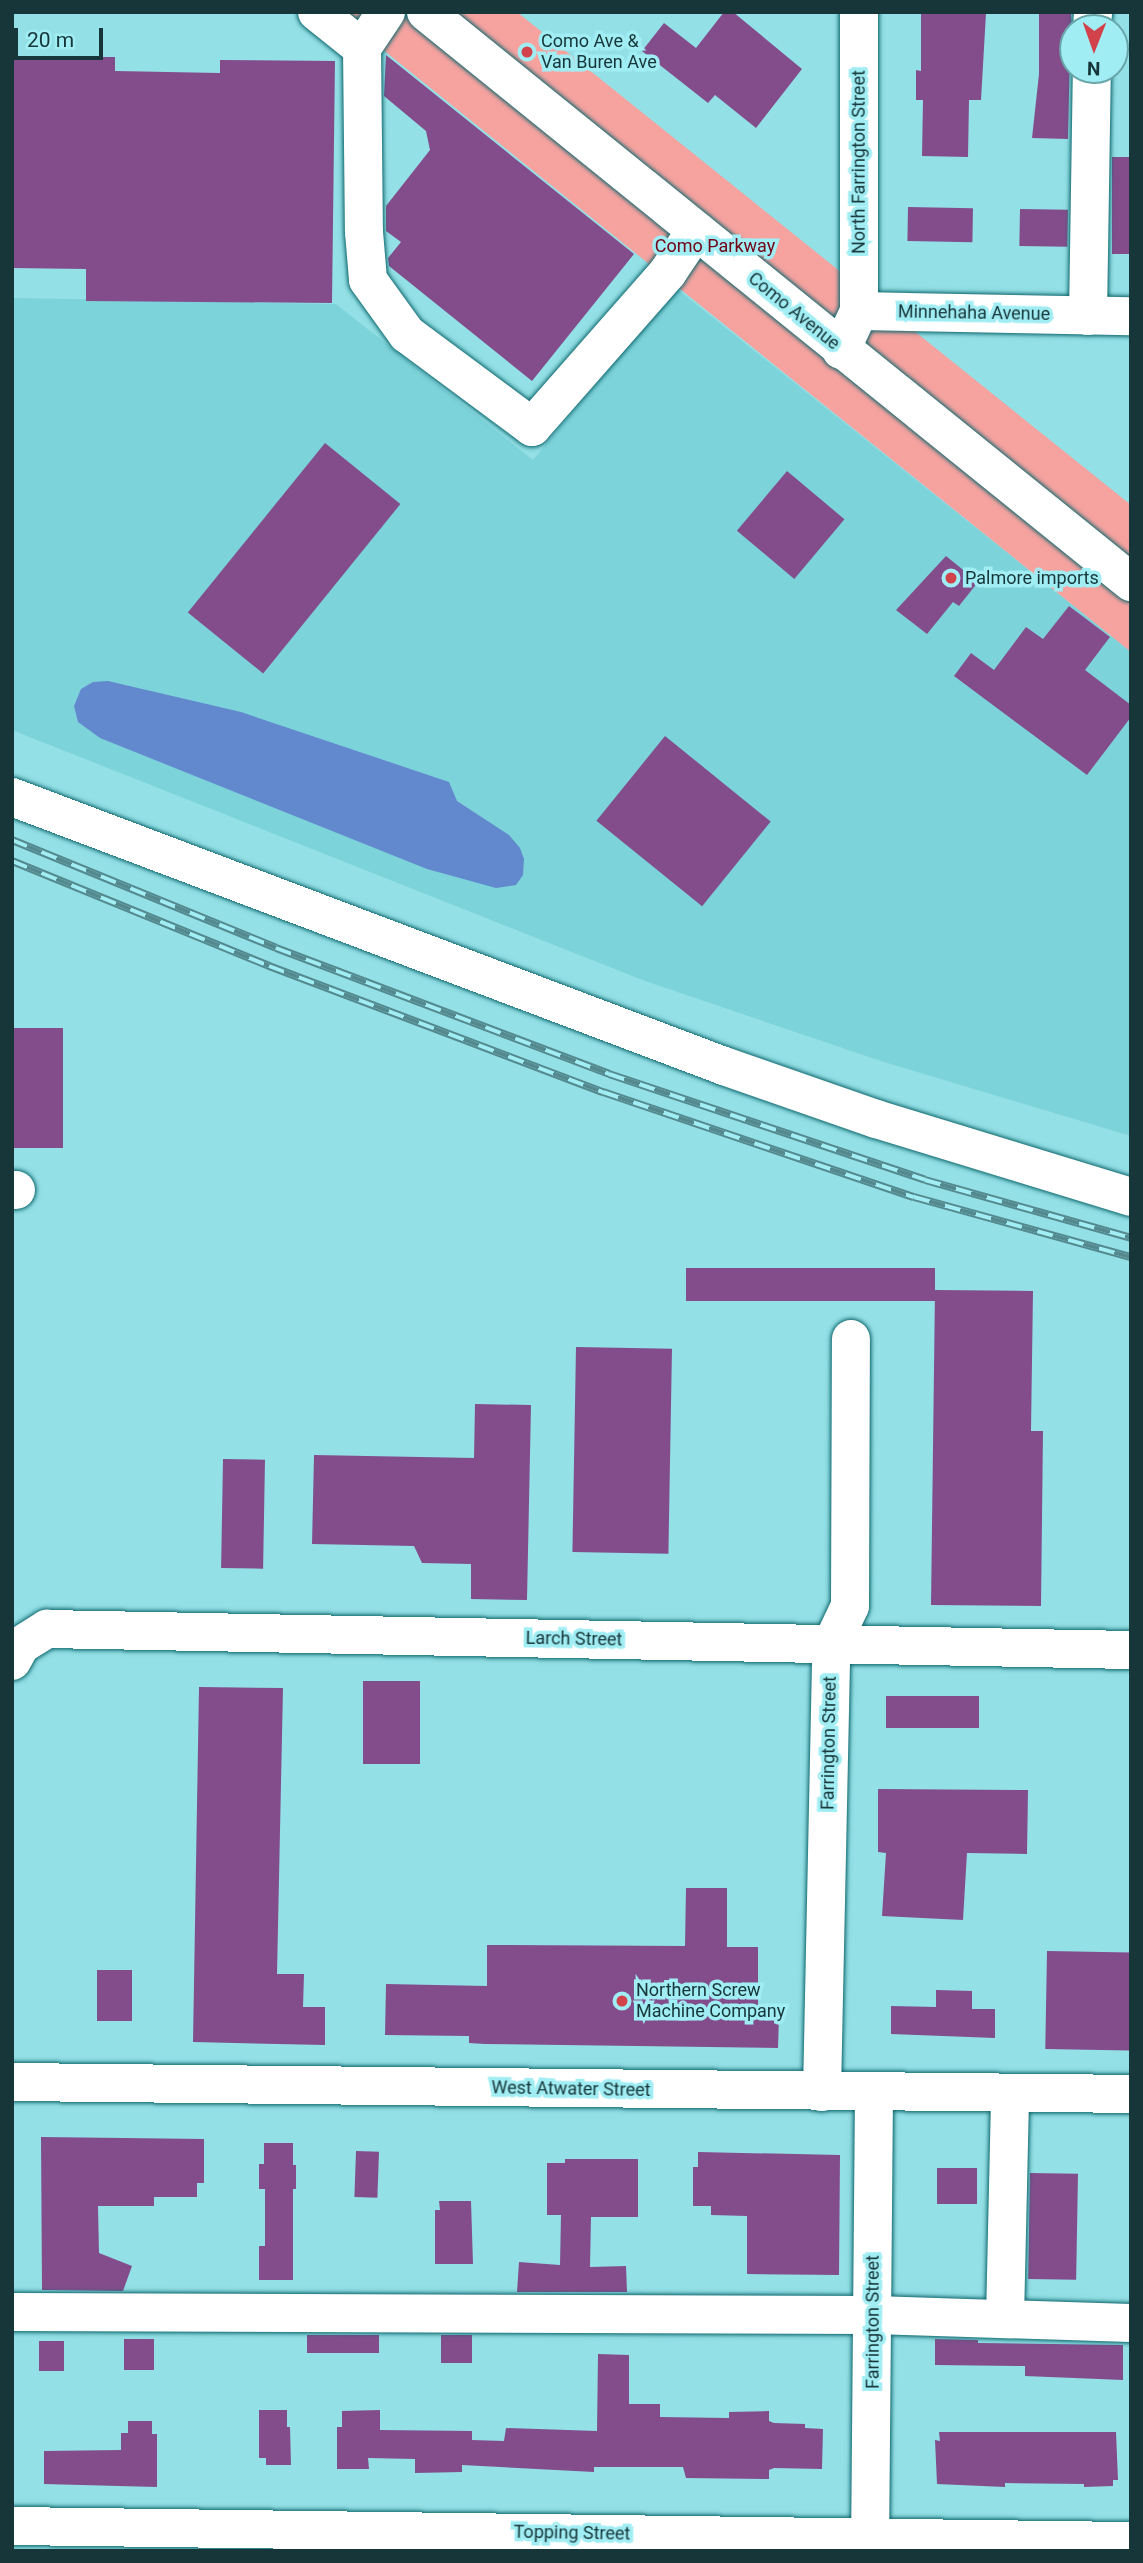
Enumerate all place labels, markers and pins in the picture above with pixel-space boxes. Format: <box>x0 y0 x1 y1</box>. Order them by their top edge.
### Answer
place label: Como Ave & Van Buren Ave <box>541 31 657 74</box>
marker: Como Ave & Van Buren Ave <box>519 44 535 60</box>
place label: Palmore imports <box>965 567 1099 589</box>
marker: Palmore imports <box>943 570 959 586</box>
place label: Northern Screw Machine Company <box>636 1980 785 2022</box>
marker: Northern Screw Machine Company <box>614 1993 630 2009</box>

